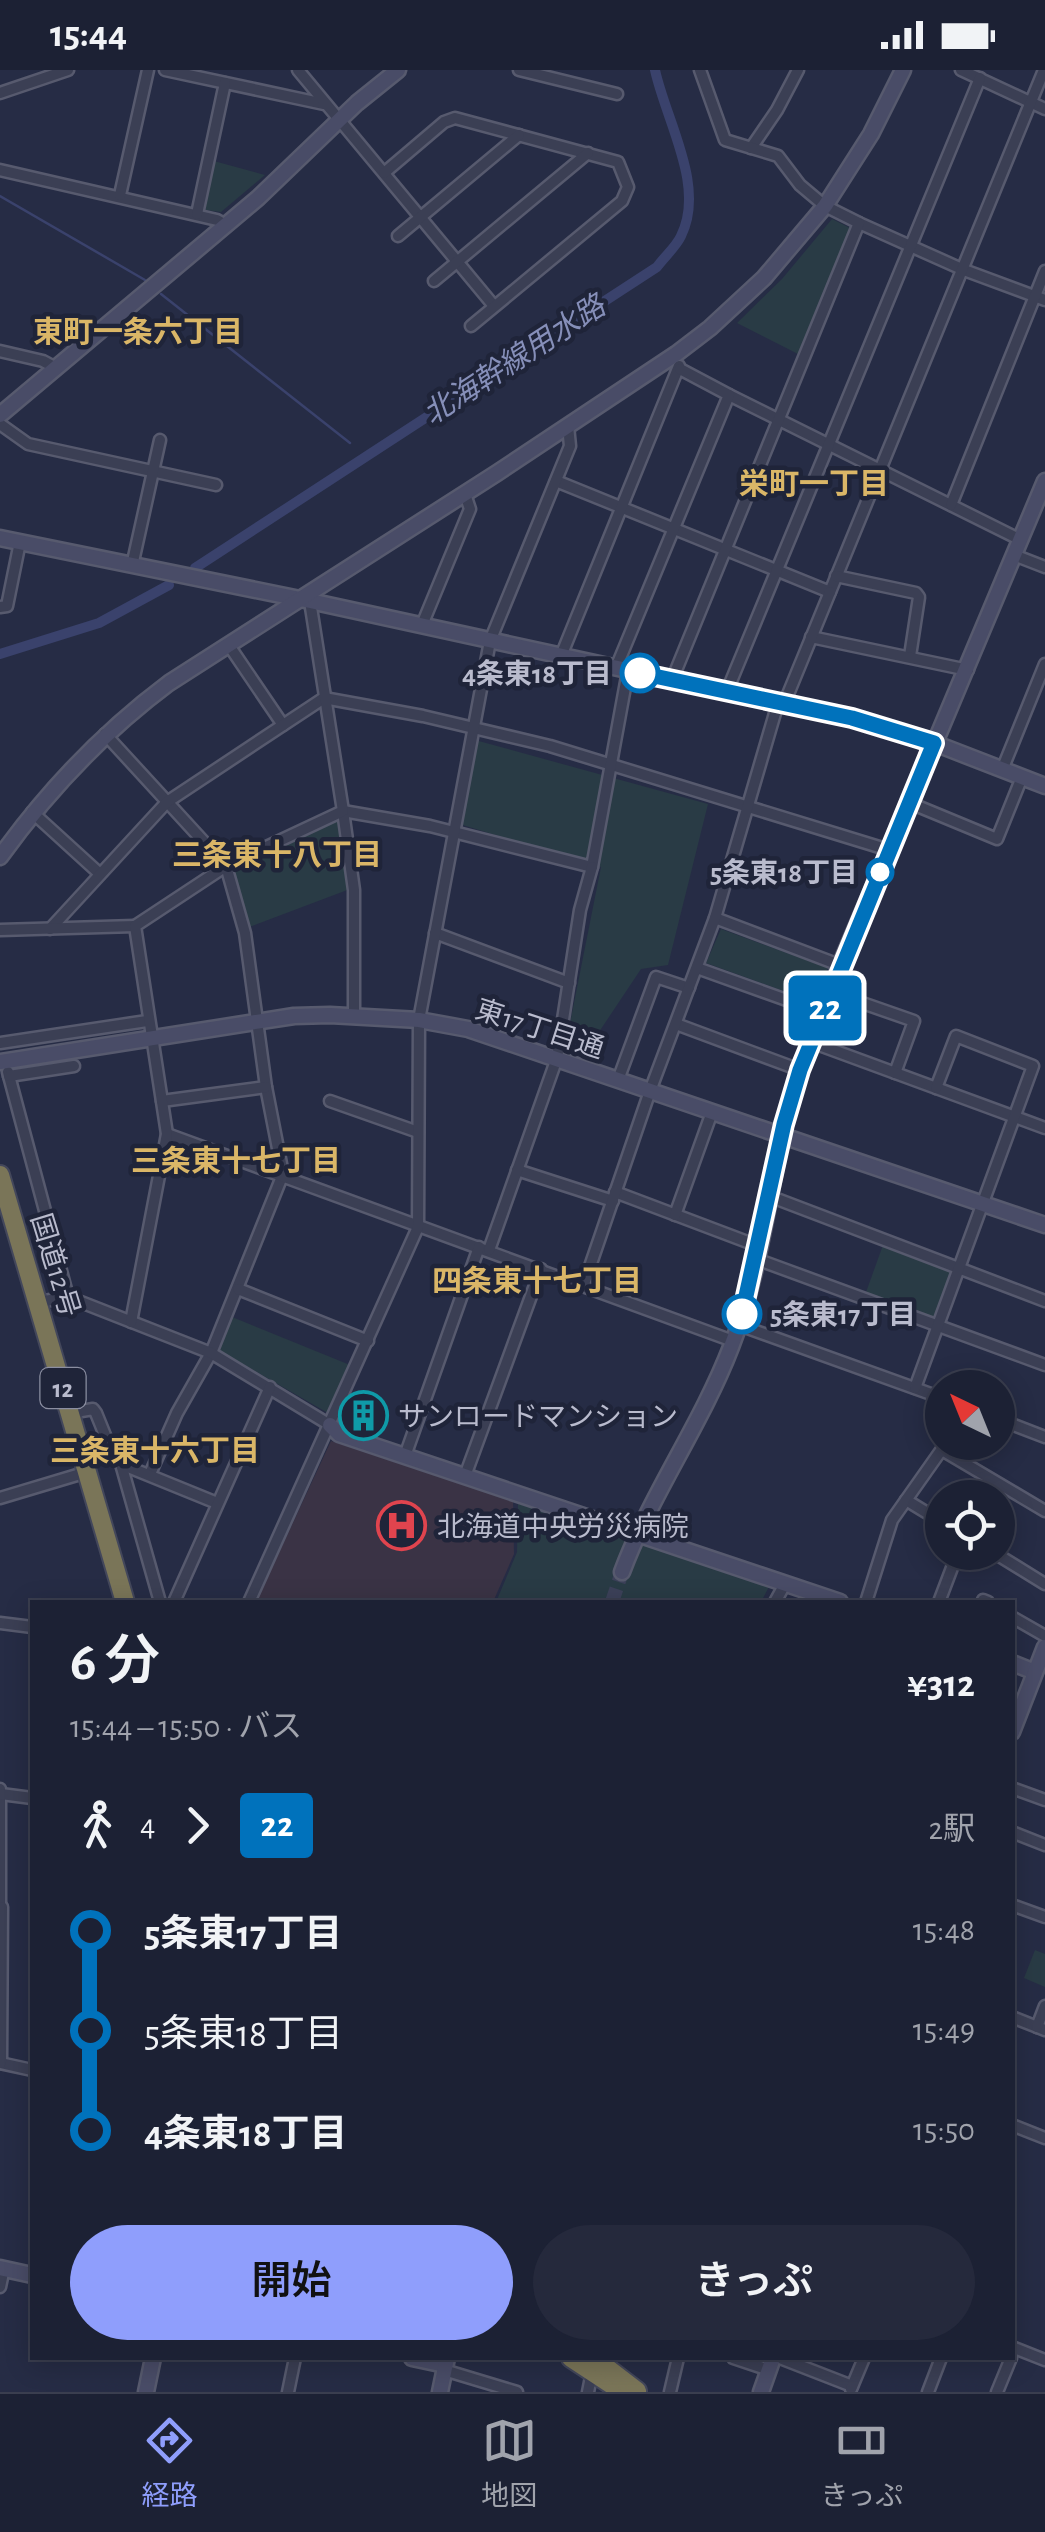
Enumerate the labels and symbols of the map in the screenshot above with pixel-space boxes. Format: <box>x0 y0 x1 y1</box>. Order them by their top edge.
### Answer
water label: 北海幹線用水路 <box>417 288 613 431</box>
district label: 東町一条六丁目 <box>33 316 243 348</box>
district label: 栄町一丁目 <box>739 468 889 500</box>
marker: 4条東18丁目 <box>621 654 659 692</box>
place label: 4条東18丁目 <box>462 658 612 689</box>
district label: 三条東十八丁目 <box>172 839 382 871</box>
place label: 5条東18丁目 <box>710 857 858 888</box>
marker: 5条東18丁目 <box>867 859 893 885</box>
line badge: 22 <box>780 976 870 1040</box>
street label: 東17丁目通 <box>472 994 608 1064</box>
district label: 三条東十七丁目 <box>131 1145 341 1177</box>
street label: 国道12号 <box>25 1210 85 1321</box>
district label: 四条東十七丁目 <box>432 1265 642 1297</box>
marker: 5条東17丁目 <box>723 1295 761 1333</box>
place label: 5条東17丁目 <box>770 1299 916 1330</box>
road number: 12 <box>40 1368 86 1408</box>
north arrow <box>925 1370 1015 1460</box>
building icon: サンロードマンション <box>337 1390 389 1442</box>
place label: サンロードマンション <box>398 1404 678 1432</box>
district label: 三条東十六丁目 <box>50 1435 260 1467</box>
hospital icon: 北海道中央労災病院 <box>376 1500 428 1552</box>
place label: 北海道中央労災病院 <box>437 1512 689 1542</box>

